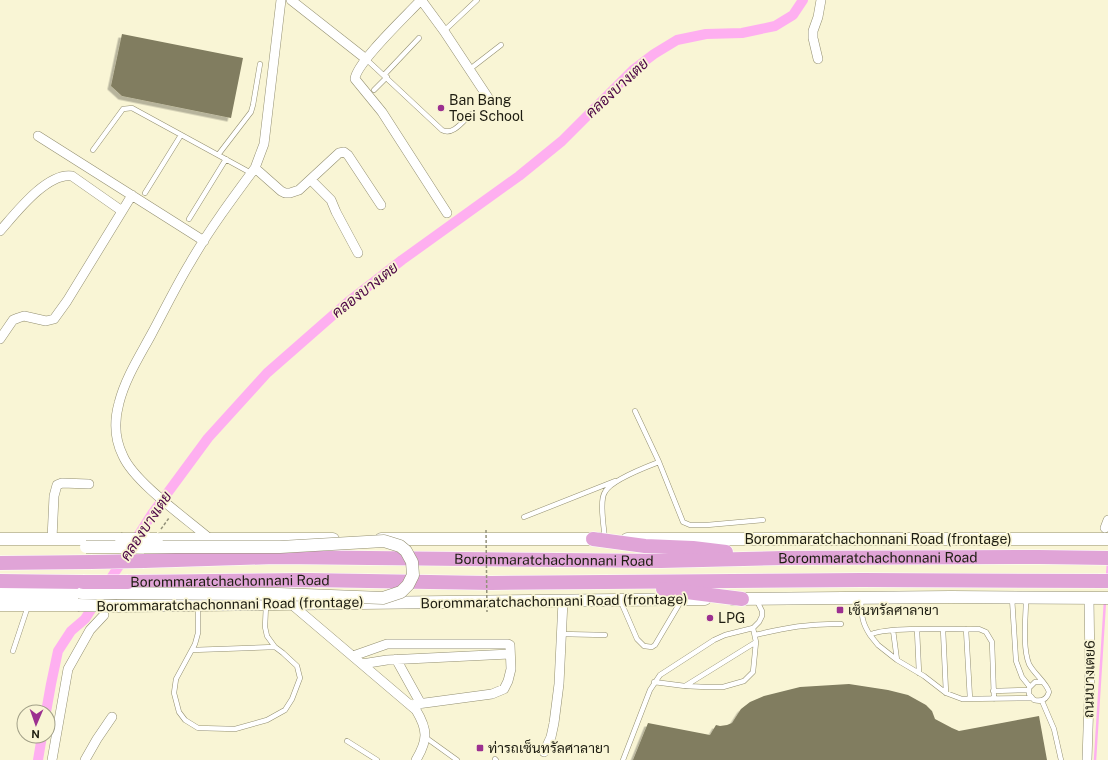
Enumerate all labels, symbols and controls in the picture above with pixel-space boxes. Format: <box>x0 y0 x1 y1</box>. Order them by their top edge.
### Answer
water label: คลองบางเตย <box>582 54 652 121</box>
place label: Ban Bang Toei School <box>449 92 524 124</box>
marker: Ban Bang Toei School <box>436 103 446 113</box>
water label: คลองบางเตย <box>328 258 402 321</box>
water label: คลองบางเตย <box>116 488 175 563</box>
street label: Borommaratchachonnani Road (frontage) <box>744 531 1012 547</box>
street label: Borommaratchachonnani Road <box>778 549 978 566</box>
street label: Borommaratchachonnani Road <box>454 551 654 569</box>
street label: Borommaratchachonnani Road <box>130 572 330 590</box>
street label: Borommaratchachonnani Road (frontage) <box>420 591 688 611</box>
street label: Borommaratchachonnani Road (frontage) <box>96 594 364 614</box>
place label: เซ็นทรัลศาลายา <box>848 601 939 618</box>
marker: เซ็นทรัลศาลายา <box>835 605 845 615</box>
place label: LPG <box>718 610 745 626</box>
marker: LPG <box>705 613 715 623</box>
street label: ถนนบางเตย6 <box>1080 640 1098 718</box>
north arrow <box>16 704 56 744</box>
text: N <box>31 728 40 740</box>
place label: ท่ารถเซ็นทรัลศาลายา <box>488 739 610 756</box>
marker: ท่ารถเซ็นทรัลศาลายา <box>475 743 485 753</box>

